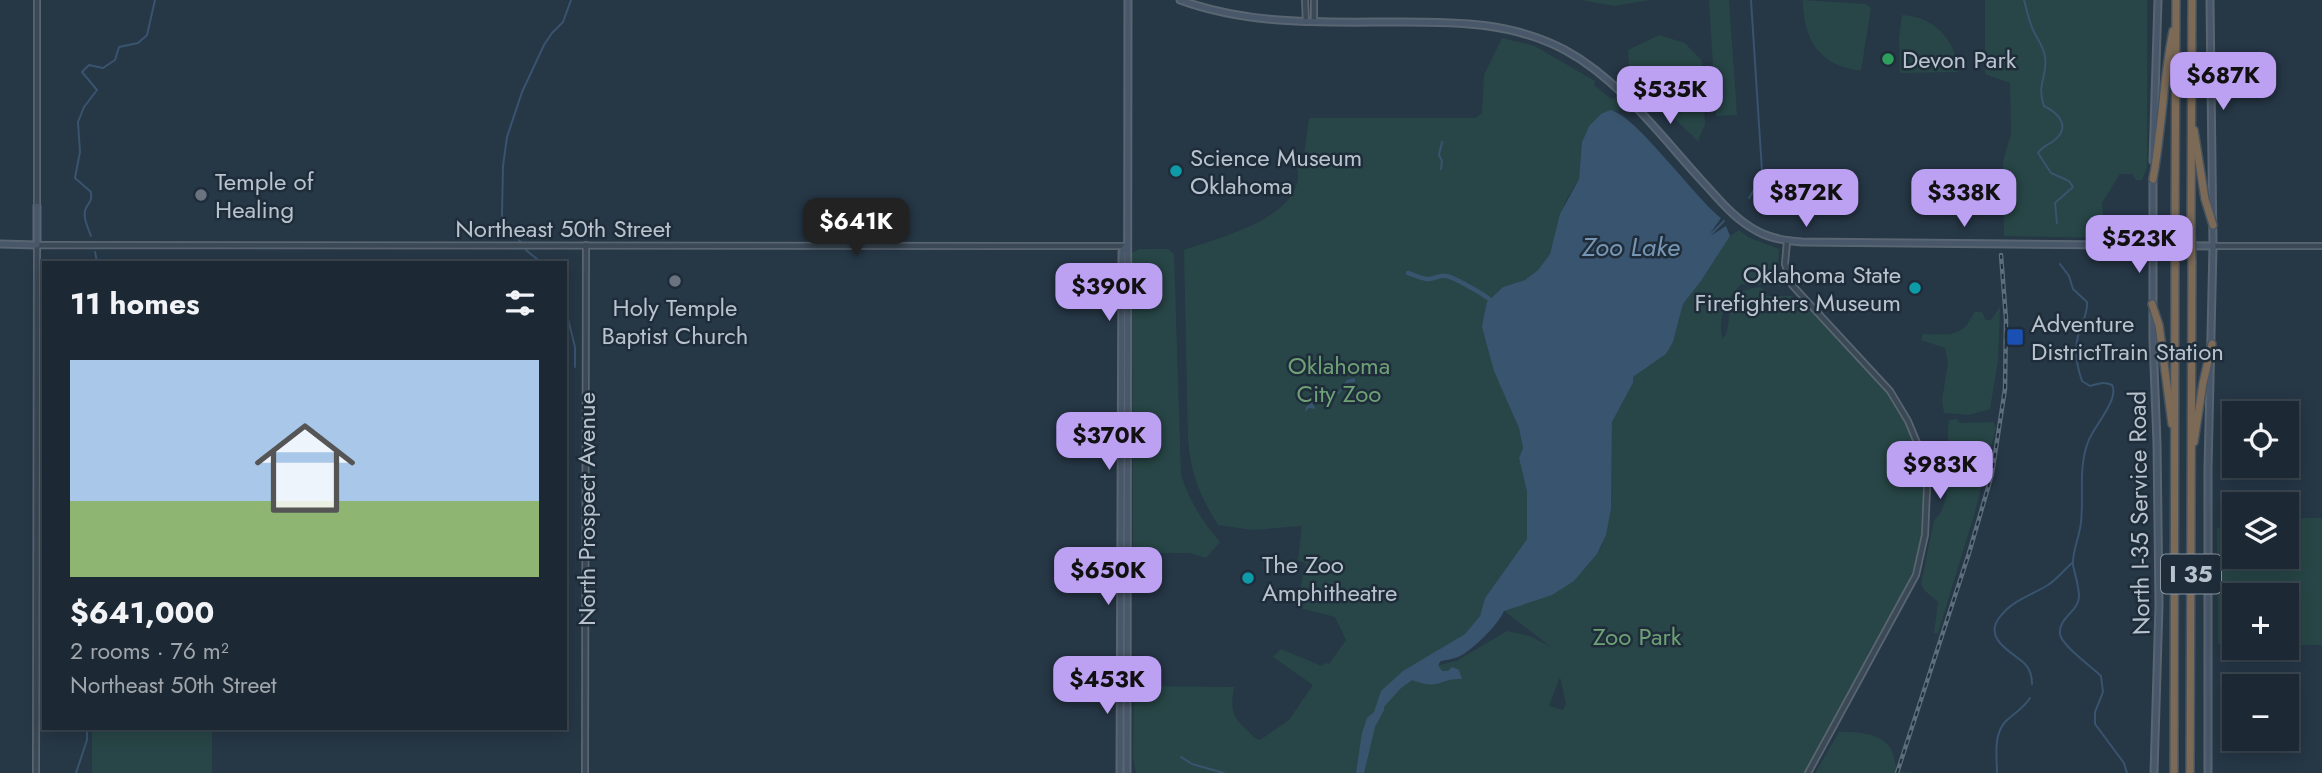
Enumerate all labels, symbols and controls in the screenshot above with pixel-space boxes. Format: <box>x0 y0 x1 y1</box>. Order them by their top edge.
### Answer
place label: Devon Park <box>1902 42 2017 77</box>
marker: Devon Park <box>1880 51 1896 67</box>
pin: $687K <box>2174 52 2272 112</box>
text: $687K <box>2186 58 2260 92</box>
pin: $535K <box>1621 66 1719 126</box>
text: $535K <box>1633 72 1707 106</box>
place label: Science Museum Oklahoma <box>1190 140 1362 203</box>
marker: Science Museum Oklahoma <box>1168 163 1184 179</box>
place label: Temple of Healing <box>215 164 315 227</box>
pin: $872K <box>1757 170 1855 229</box>
pin: $338K <box>1915 170 2013 229</box>
text: $872K <box>1769 175 1843 209</box>
text: $338K <box>1927 175 2001 209</box>
marker: Temple of Healing <box>193 187 209 203</box>
pin: $641K <box>807 198 905 258</box>
text: $641K <box>819 204 893 238</box>
street label: Northeast 50th Street <box>455 211 671 246</box>
pin: $523K <box>2090 216 2188 275</box>
text: $523K <box>2102 221 2176 255</box>
water label: Zoo Lake <box>1581 228 1680 266</box>
place label: Oklahoma State Firefighters Museum <box>1695 257 1901 320</box>
pin: $390K <box>1060 264 1158 323</box>
text: $390K <box>1071 269 1147 303</box>
marker: Holy Temple Baptist Church <box>667 273 683 289</box>
marker: Oklahoma State Firefighters Museum <box>1907 280 1923 296</box>
text: 11 homes <box>70 282 200 325</box>
icon: filters <box>501 284 539 322</box>
place label: Holy Temple Baptist Church <box>602 290 748 353</box>
place label: Adventure DistrictTrain Station <box>2031 306 2224 369</box>
marker: Adventure DistrictTrain Station <box>2005 327 2025 347</box>
park label: Oklahoma City Zoo <box>1288 348 1390 411</box>
street label: North I-35 Service Road <box>2119 391 2159 635</box>
street label: North Prospect Avenue <box>569 392 604 626</box>
map controls <box>2222 401 2299 751</box>
button: locate <box>2222 401 2299 478</box>
icon: home <box>242 405 368 531</box>
pin: $370K <box>1060 412 1158 472</box>
text: $370K <box>1072 418 1146 452</box>
pin: $983K <box>1891 442 1989 501</box>
text: $983K <box>1903 447 1977 481</box>
button: layers <box>2222 492 2299 569</box>
place label: The Zoo Amphitheatre <box>1262 547 1397 610</box>
pin: $650K <box>1059 548 1157 607</box>
text: $650K <box>1070 553 1146 587</box>
road number: I 35 <box>2161 554 2221 594</box>
marker: The Zoo Amphitheatre <box>1240 570 1256 586</box>
button: + <box>2222 583 2299 660</box>
text: $641,000 <box>70 591 214 634</box>
park label: Zoo Park <box>1593 619 1682 654</box>
text: 2 rooms · 76 m² <box>70 634 229 668</box>
pin: $453K <box>1058 656 1156 716</box>
text: $453K <box>1069 662 1145 696</box>
text: Northeast 50th Street <box>70 668 277 702</box>
button: − <box>2222 674 2299 751</box>

